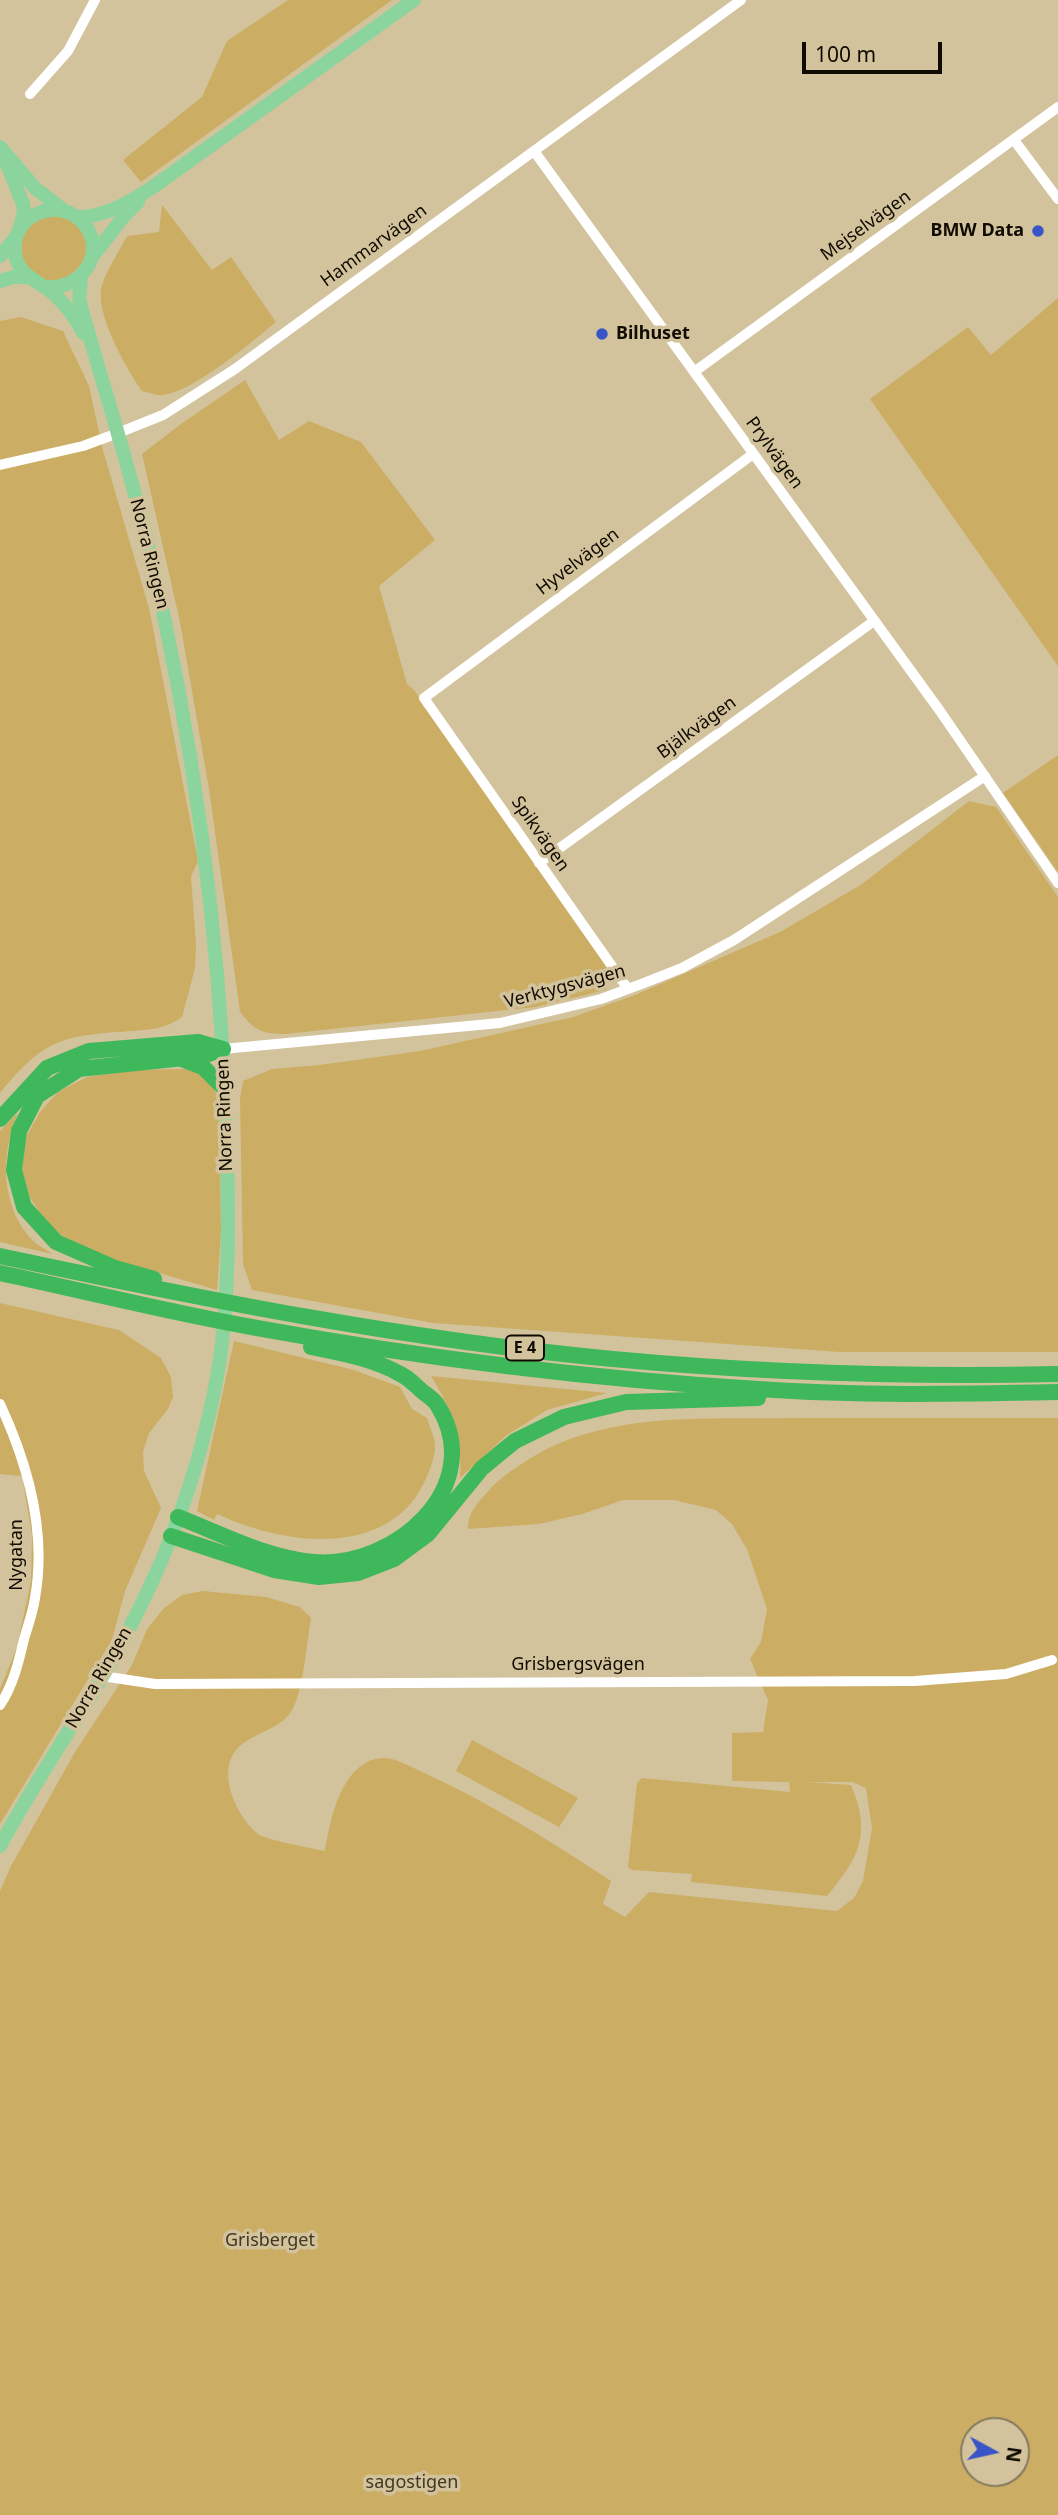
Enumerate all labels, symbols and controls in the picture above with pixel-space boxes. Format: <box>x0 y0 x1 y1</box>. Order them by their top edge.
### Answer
scale bar <box>806 28 946 72</box>
text: 100 m <box>815 40 876 68</box>
street label: Mejselvägen <box>817 186 915 266</box>
street label: Hammarvägen <box>317 200 431 292</box>
place label: BMW Data <box>930 220 1024 242</box>
marker: BMW Data <box>1030 223 1046 239</box>
place label: Bilhuset <box>616 323 690 345</box>
marker: Bilhuset <box>594 326 610 342</box>
street label: Prylvägen <box>741 413 807 493</box>
street label: Norra Ringen <box>125 496 173 612</box>
street label: Hyvelvägen <box>532 524 624 600</box>
street label: Bjälkvägen <box>653 692 741 764</box>
street label: Spikvägen <box>506 792 574 876</box>
street label: Verktygsvägen <box>502 960 628 1014</box>
street label: Norra Ringen <box>212 1058 238 1172</box>
road number: E 4 <box>506 1336 544 1360</box>
street label: Nygatan <box>6 1519 28 1591</box>
street label: Norra Ringen <box>61 1624 137 1732</box>
street label: Grisbergsvägen <box>511 1654 645 1676</box>
park label: Grisberget <box>225 2230 315 2252</box>
north arrow <box>960 2417 1030 2487</box>
text: N <box>1000 2445 1028 2464</box>
park label: sagostigen <box>366 2472 458 2494</box>

